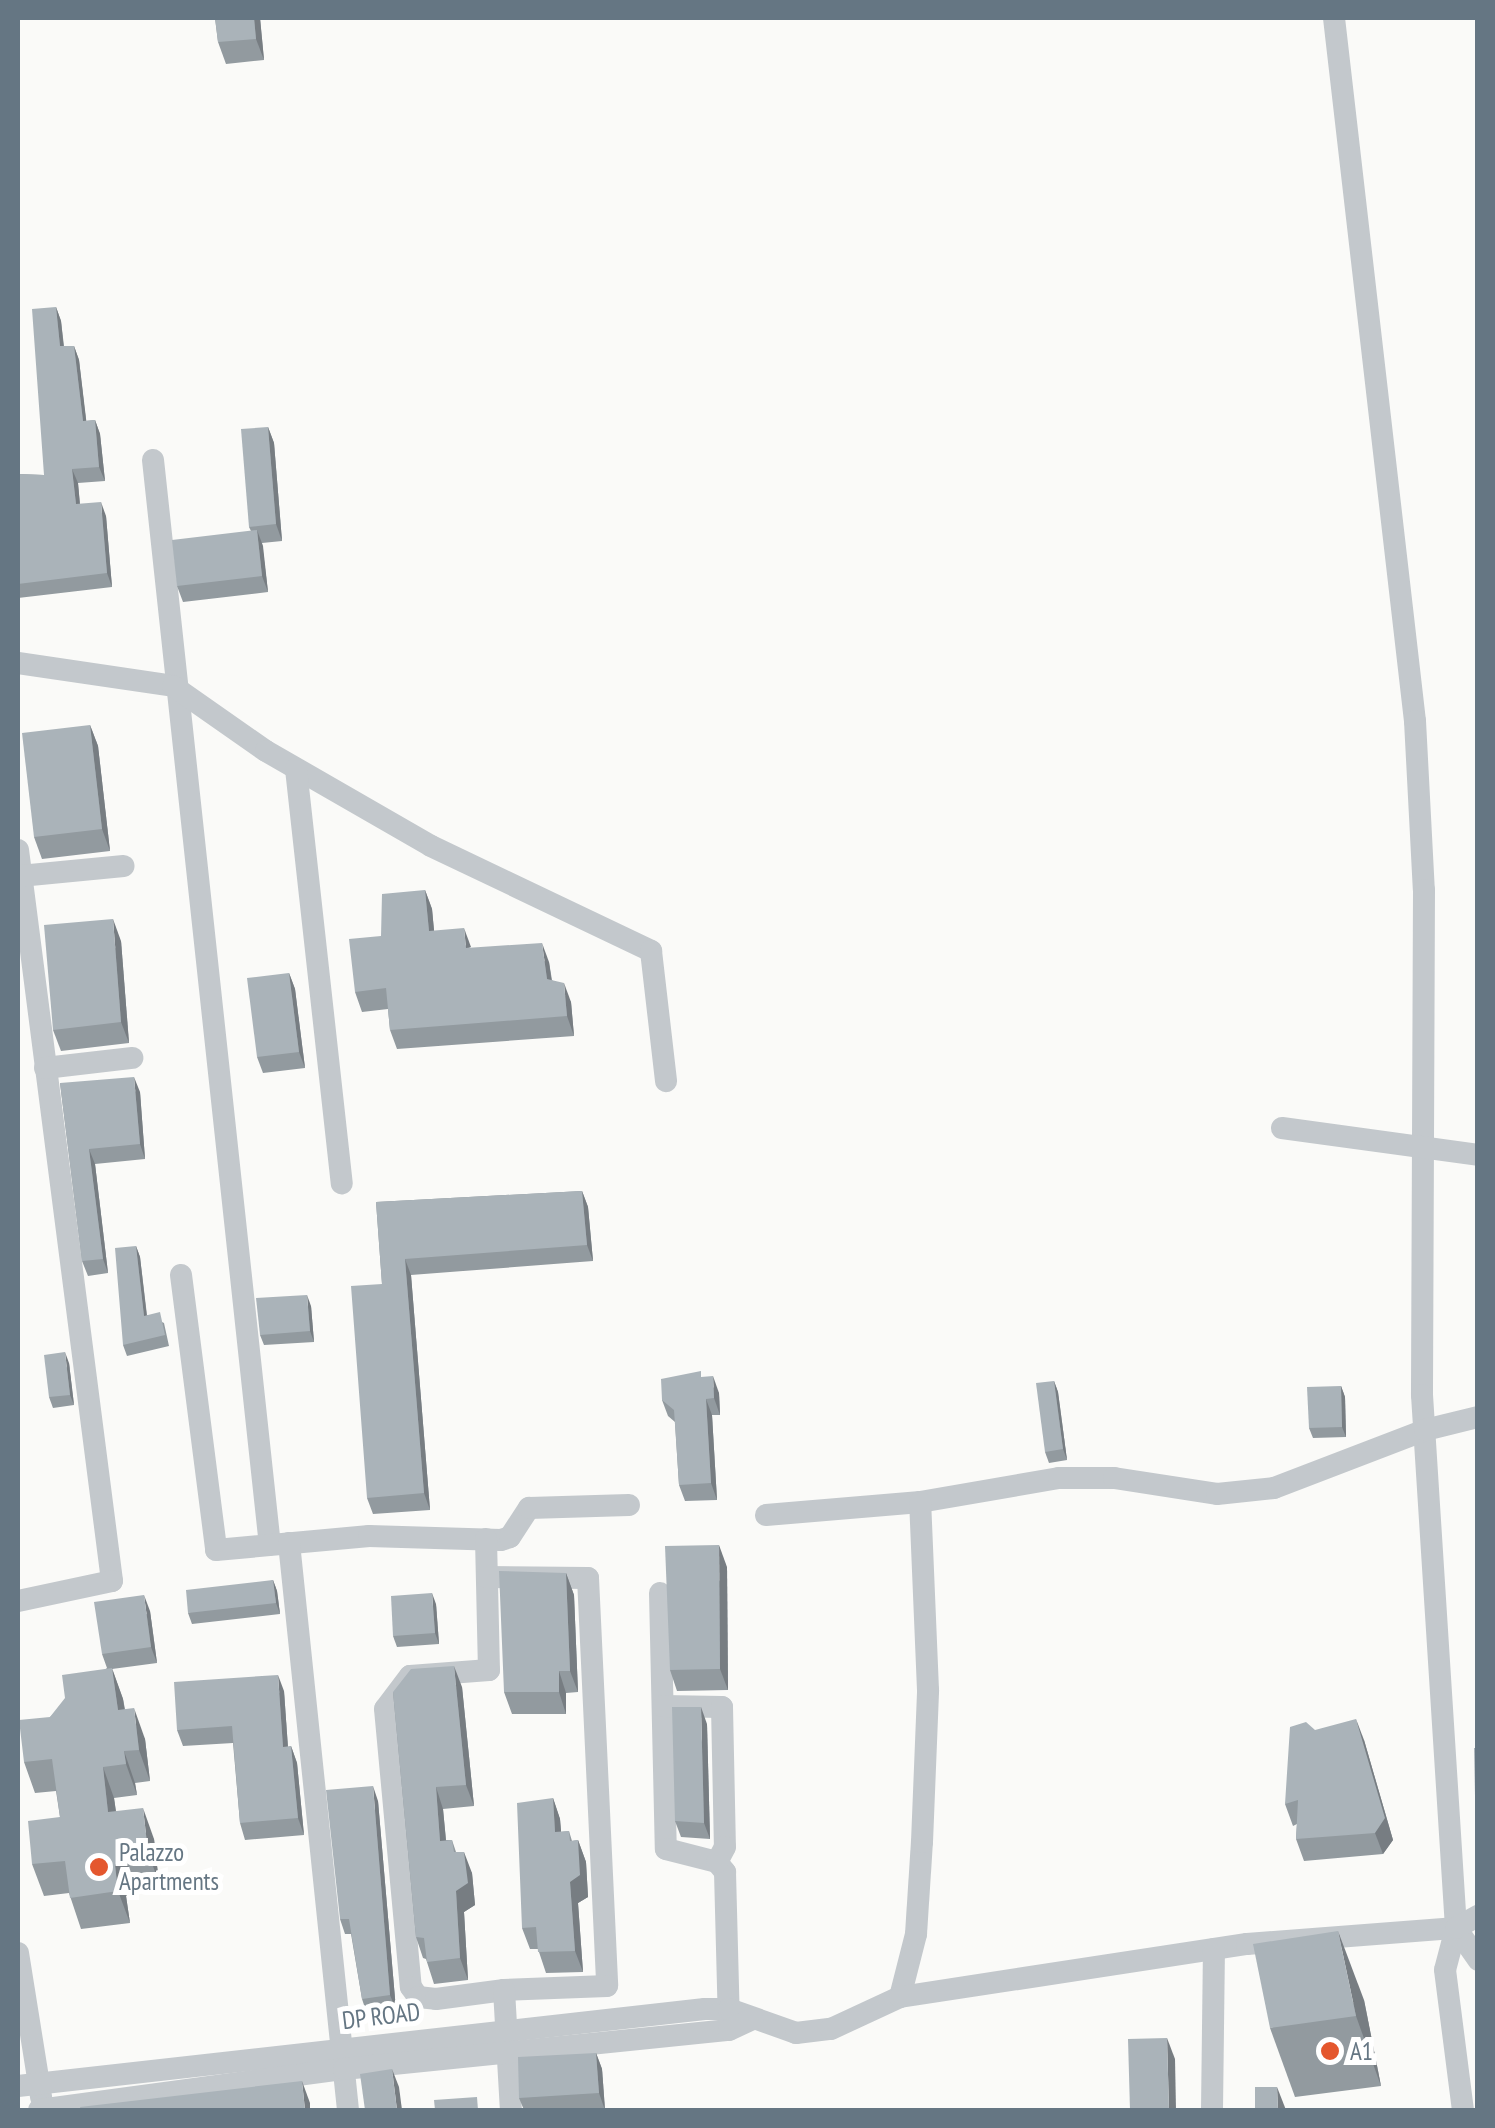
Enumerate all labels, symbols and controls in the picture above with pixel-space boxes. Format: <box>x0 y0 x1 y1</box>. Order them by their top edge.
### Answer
place label: Palazzo Apartments <box>119 1838 219 1897</box>
marker: Palazzo Apartments <box>88 1856 110 1878</box>
street label: DP ROAD <box>340 1996 422 2036</box>
place label: A1 <box>1350 2036 1373 2066</box>
marker: A1 <box>1319 2040 1341 2062</box>

